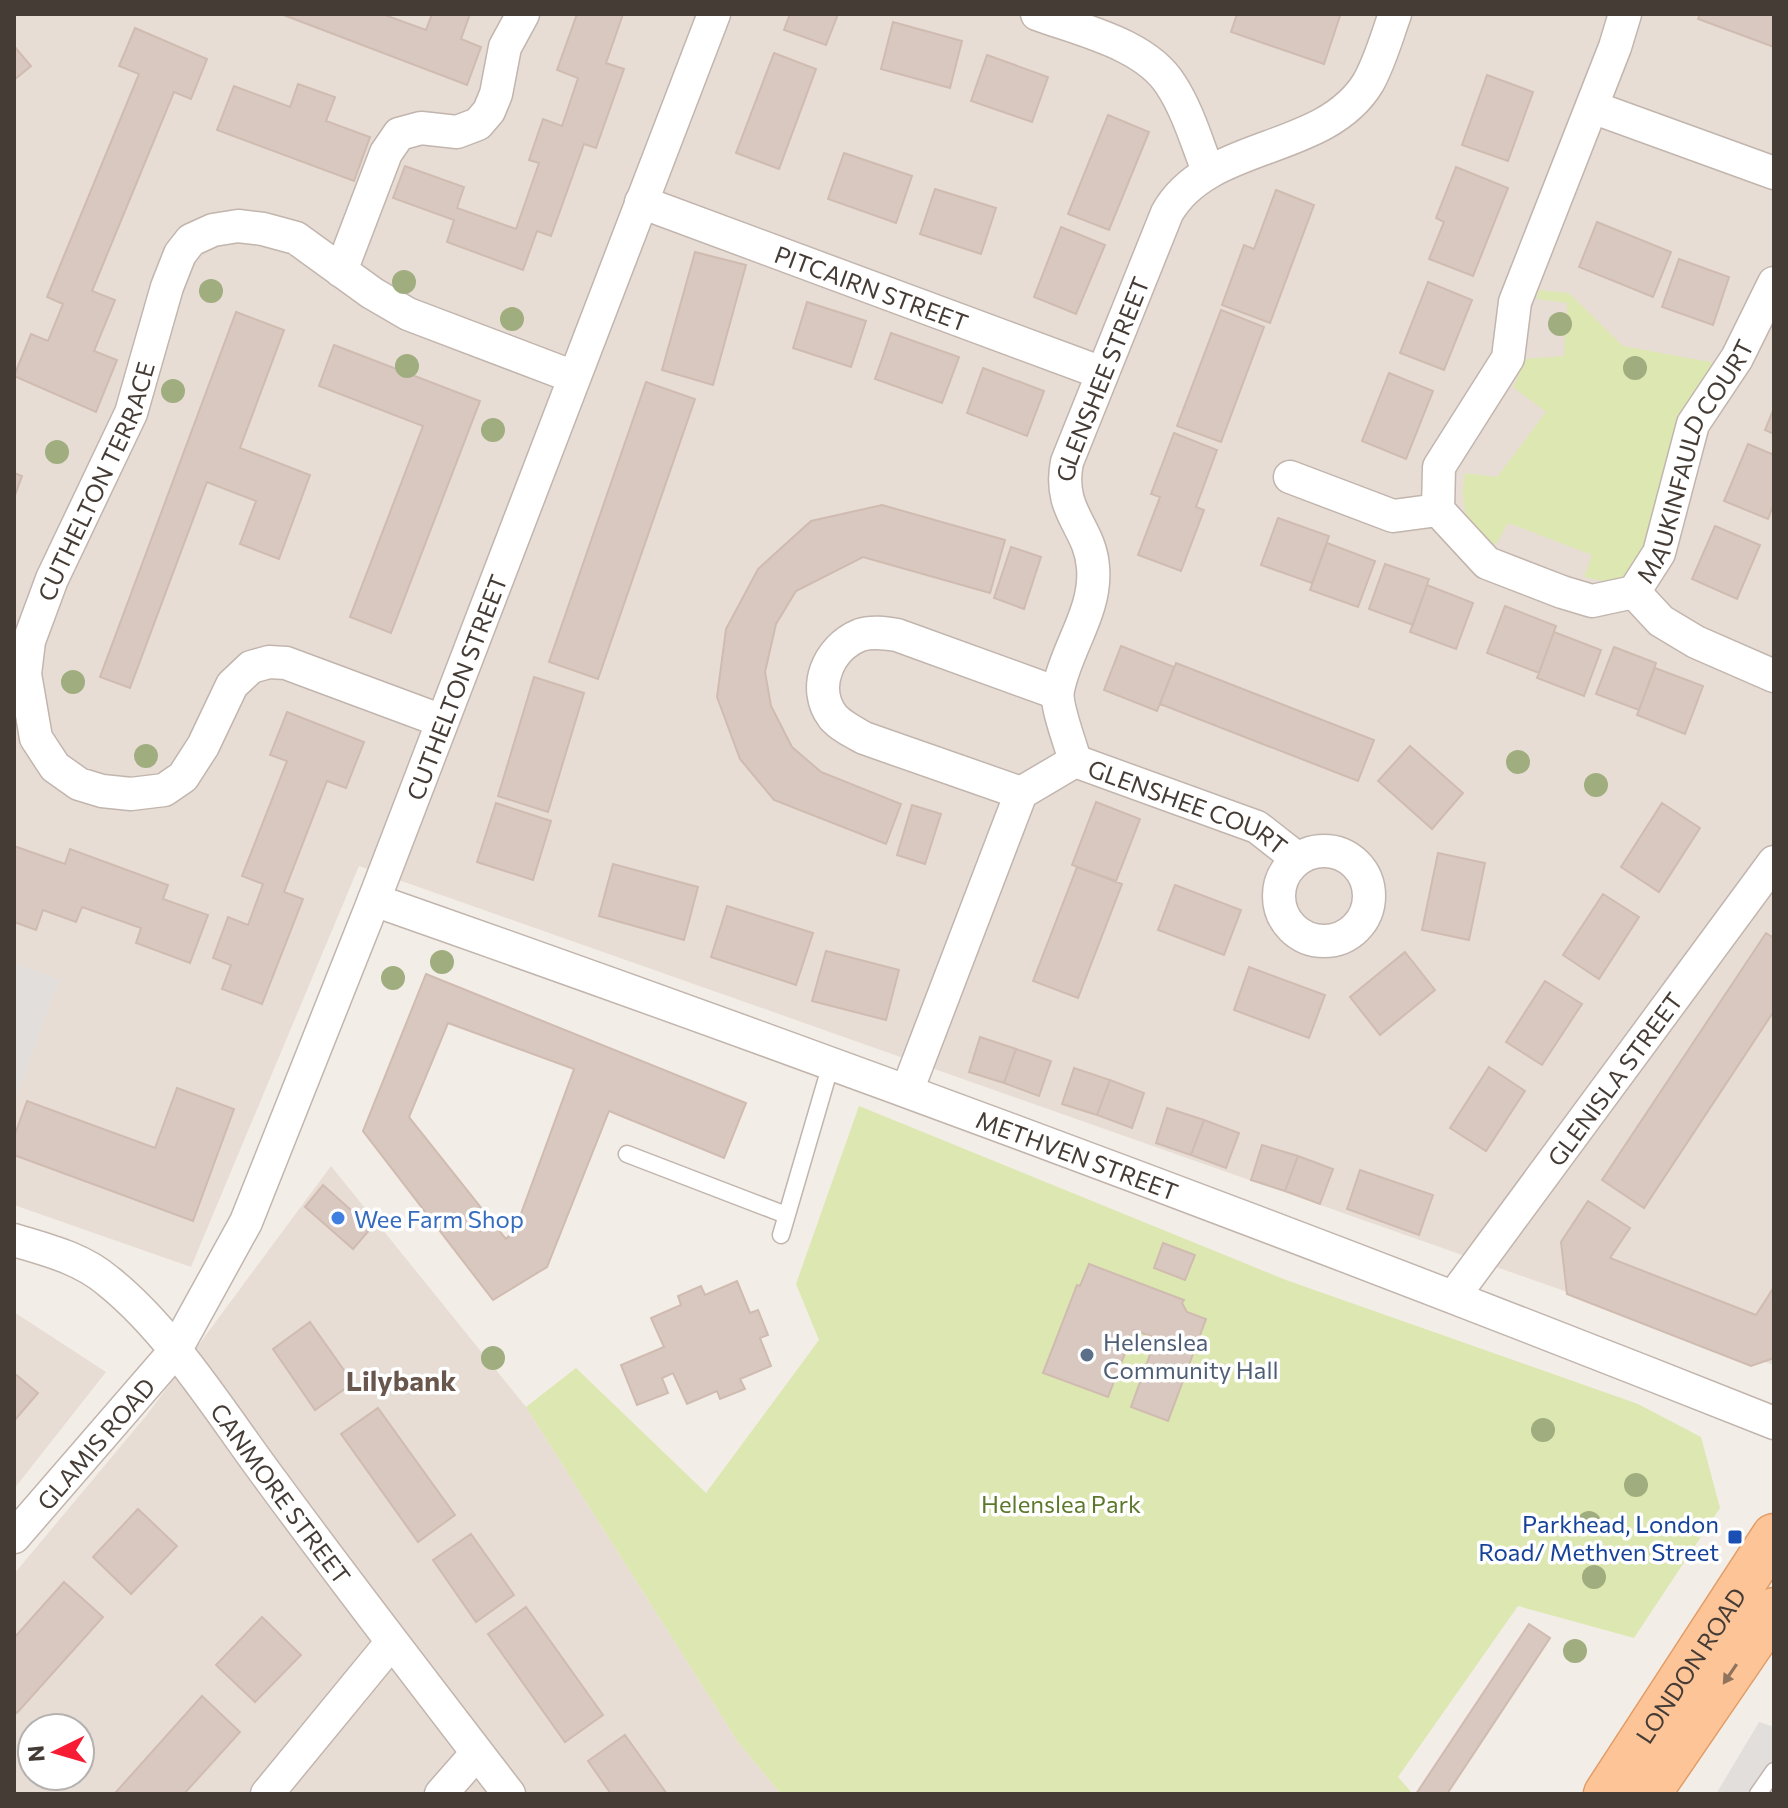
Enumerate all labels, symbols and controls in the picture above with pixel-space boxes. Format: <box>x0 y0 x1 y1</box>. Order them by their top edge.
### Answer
street label: PITCAIRN STREET <box>771 238 972 337</box>
street label: GLENSHEE STREET <box>1050 272 1154 483</box>
street label: MAUKINFAULD COURT <box>1629 334 1759 588</box>
street label: CUTHELTON TERRACE <box>31 358 159 604</box>
street label: CUTHELTON STREET <box>399 570 512 804</box>
street label: GLENSHEE COURT <box>1084 753 1294 860</box>
street label: GLENISLA STREET <box>1541 986 1688 1171</box>
street label: METHVEN STREET <box>972 1104 1182 1206</box>
place label: Wee Farm Shop <box>354 1204 524 1233</box>
marker: Wee Farm Shop <box>329 1209 347 1227</box>
place label: Helenslea Community Hall <box>1103 1327 1279 1384</box>
marker: Helenslea Community Hall <box>1078 1346 1096 1364</box>
district label: Lilybank <box>346 1363 456 1397</box>
street label: GLAMIS ROAD <box>30 1371 160 1515</box>
street label: CANMORE STREET <box>205 1397 357 1589</box>
park label: Helenslea Park <box>981 1489 1141 1518</box>
place label: Parkhead, London Road/ Methven Street <box>1478 1509 1719 1566</box>
marker: Parkhead, London Road/ Methven Street <box>1726 1528 1744 1546</box>
street label: LONDON ROAD <box>1629 1582 1751 1748</box>
one-way arrow <box>1723 1664 1738 1685</box>
north arrow <box>16 1712 96 1792</box>
text: N <box>21 1744 50 1763</box>

